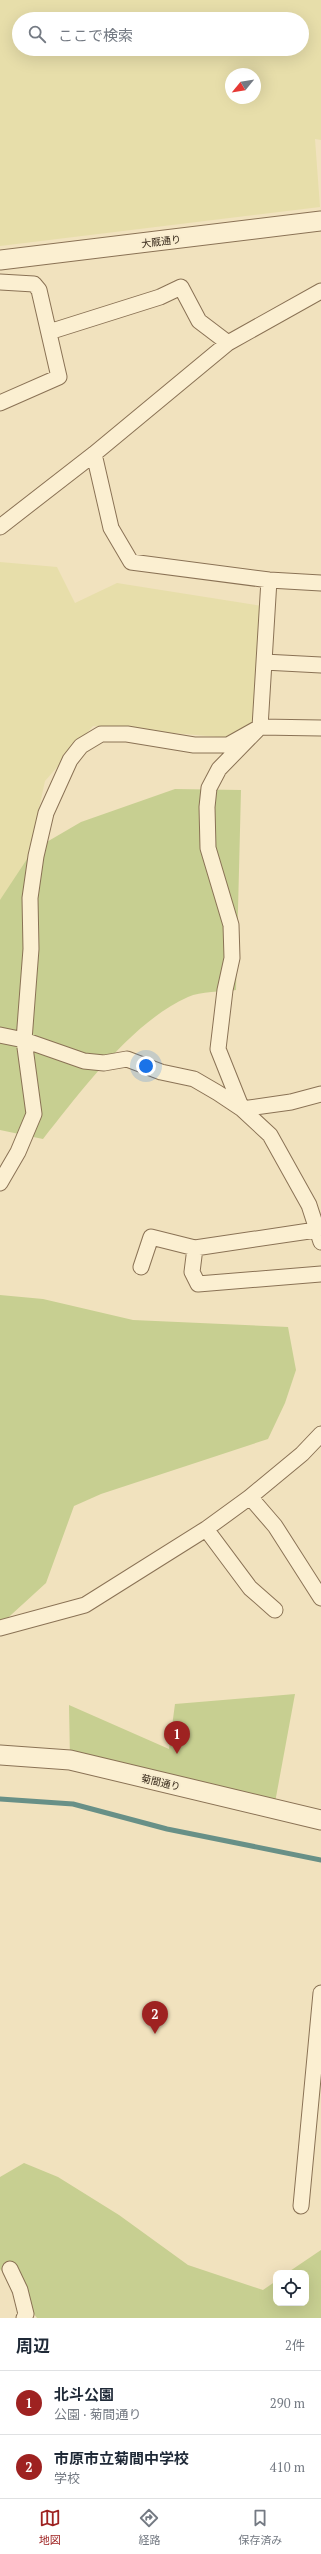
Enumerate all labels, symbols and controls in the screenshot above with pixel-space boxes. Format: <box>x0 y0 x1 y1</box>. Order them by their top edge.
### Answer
search box <box>12 12 309 56</box>
icon: search <box>26 23 48 45</box>
text: ここで検索 <box>58 25 133 45</box>
north arrow <box>225 68 261 104</box>
street label: 大厩通り <box>140 233 182 250</box>
your location <box>136 1056 156 1076</box>
pin: 1 <box>164 1721 190 1754</box>
street label: 菊間通り <box>140 1772 182 1793</box>
pin: 2 <box>142 2001 168 2034</box>
map controls <box>273 2270 309 2306</box>
button: locate <box>273 2270 309 2306</box>
text: 周辺 <box>16 2334 50 2357</box>
text: 2件 <box>285 2336 305 2354</box>
text: 北斗公園 <box>54 2384 114 2404</box>
text: 1 <box>25 2394 33 2412</box>
text: 290 m <box>270 2394 305 2412</box>
text: 公園 · 菊間通り <box>54 2405 141 2423</box>
text: 市原市立菊間中学校 <box>54 2448 189 2468</box>
text: 2 <box>25 2458 33 2476</box>
text: 410 m <box>270 2458 305 2476</box>
text: 学校 <box>54 2469 80 2487</box>
tab: 地図 <box>39 2507 61 2547</box>
tab: 経路 <box>138 2507 160 2547</box>
tab: 保存済み <box>238 2507 282 2547</box>

